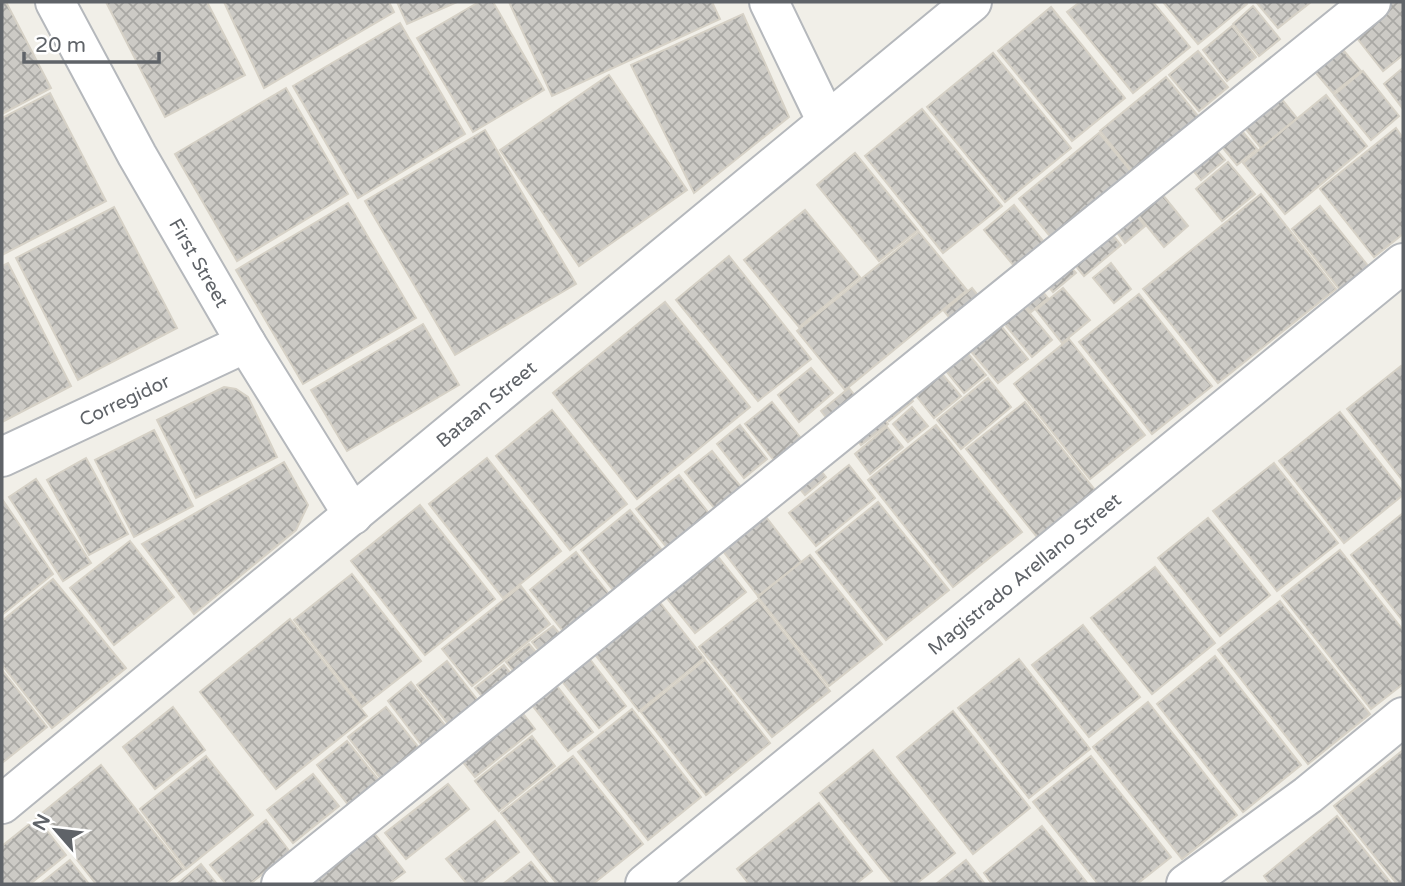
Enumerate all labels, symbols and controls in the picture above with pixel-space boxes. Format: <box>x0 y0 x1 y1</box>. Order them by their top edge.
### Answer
scale bar <box>24 21 159 65</box>
text: 20 m <box>35 33 86 58</box>
street label: First Street <box>164 215 233 311</box>
street label: Bataan Street <box>432 357 541 452</box>
street label: Corregidor <box>76 370 174 431</box>
street label: Magistrado Arellano Street <box>924 489 1126 660</box>
north arrow <box>21 795 91 865</box>
text: N <box>29 811 55 834</box>

